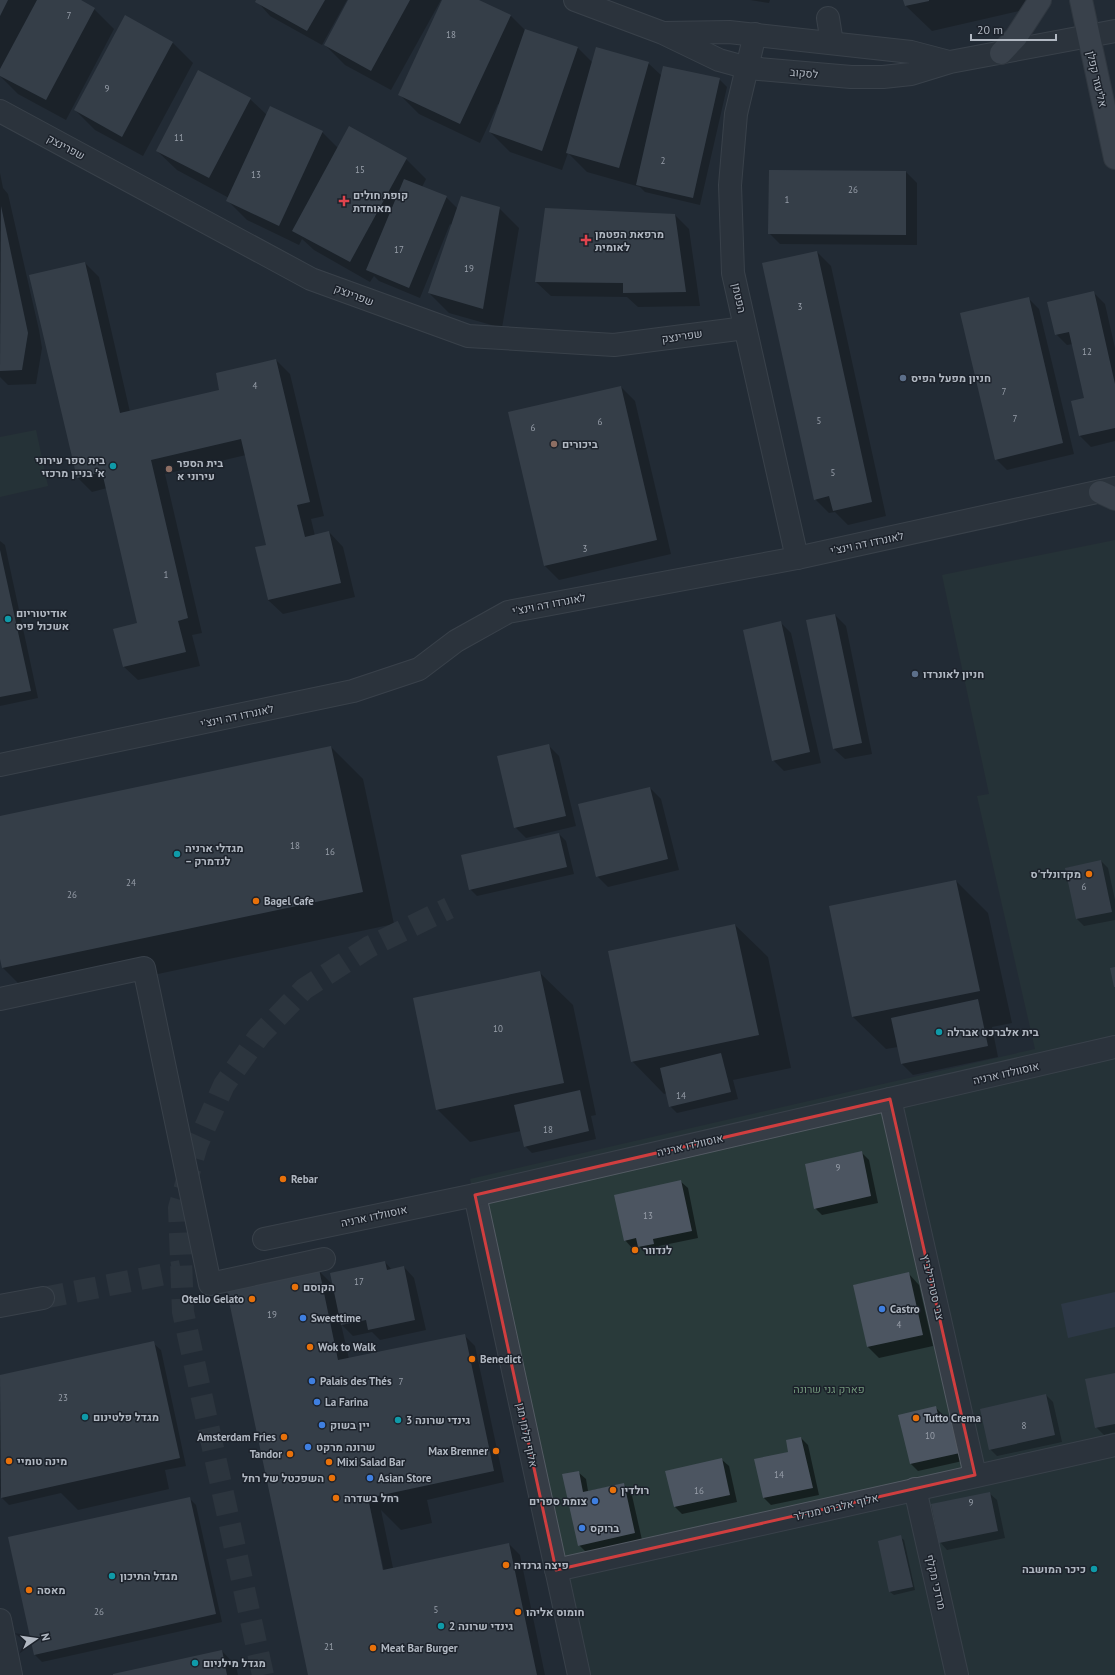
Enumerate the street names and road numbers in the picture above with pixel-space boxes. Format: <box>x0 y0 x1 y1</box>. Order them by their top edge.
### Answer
street label: אליעזר קפלן <box>1084 50 1110 108</box>
street label: לסקוב <box>789 65 819 81</box>
street label: שפרינצק <box>45 131 87 163</box>
street label: שפרינצק <box>332 281 376 309</box>
street label: הפטמן <box>729 282 749 314</box>
street label: שפרינצק <box>661 326 703 346</box>
street label: לאונרדו דה וינצ'י <box>829 528 905 558</box>
street label: לאונרדו דה וינצ'י <box>511 590 587 618</box>
street label: לאונרדו דה וינצ'י <box>199 701 275 731</box>
street label: אוסוולדו ארניה <box>971 1059 1041 1087</box>
street label: אוסוולדו ארניה <box>655 1131 725 1159</box>
street label: אוסוולדו ארניה <box>339 1202 409 1230</box>
street label: צבי סטרכילביץ <box>919 1253 947 1321</box>
street label: אלוף קלמן מגן <box>513 1402 541 1468</box>
street label: אלוף אלברט מנדלר <box>792 1490 880 1524</box>
street label: מרדכי מקלף <box>923 1553 949 1611</box>

